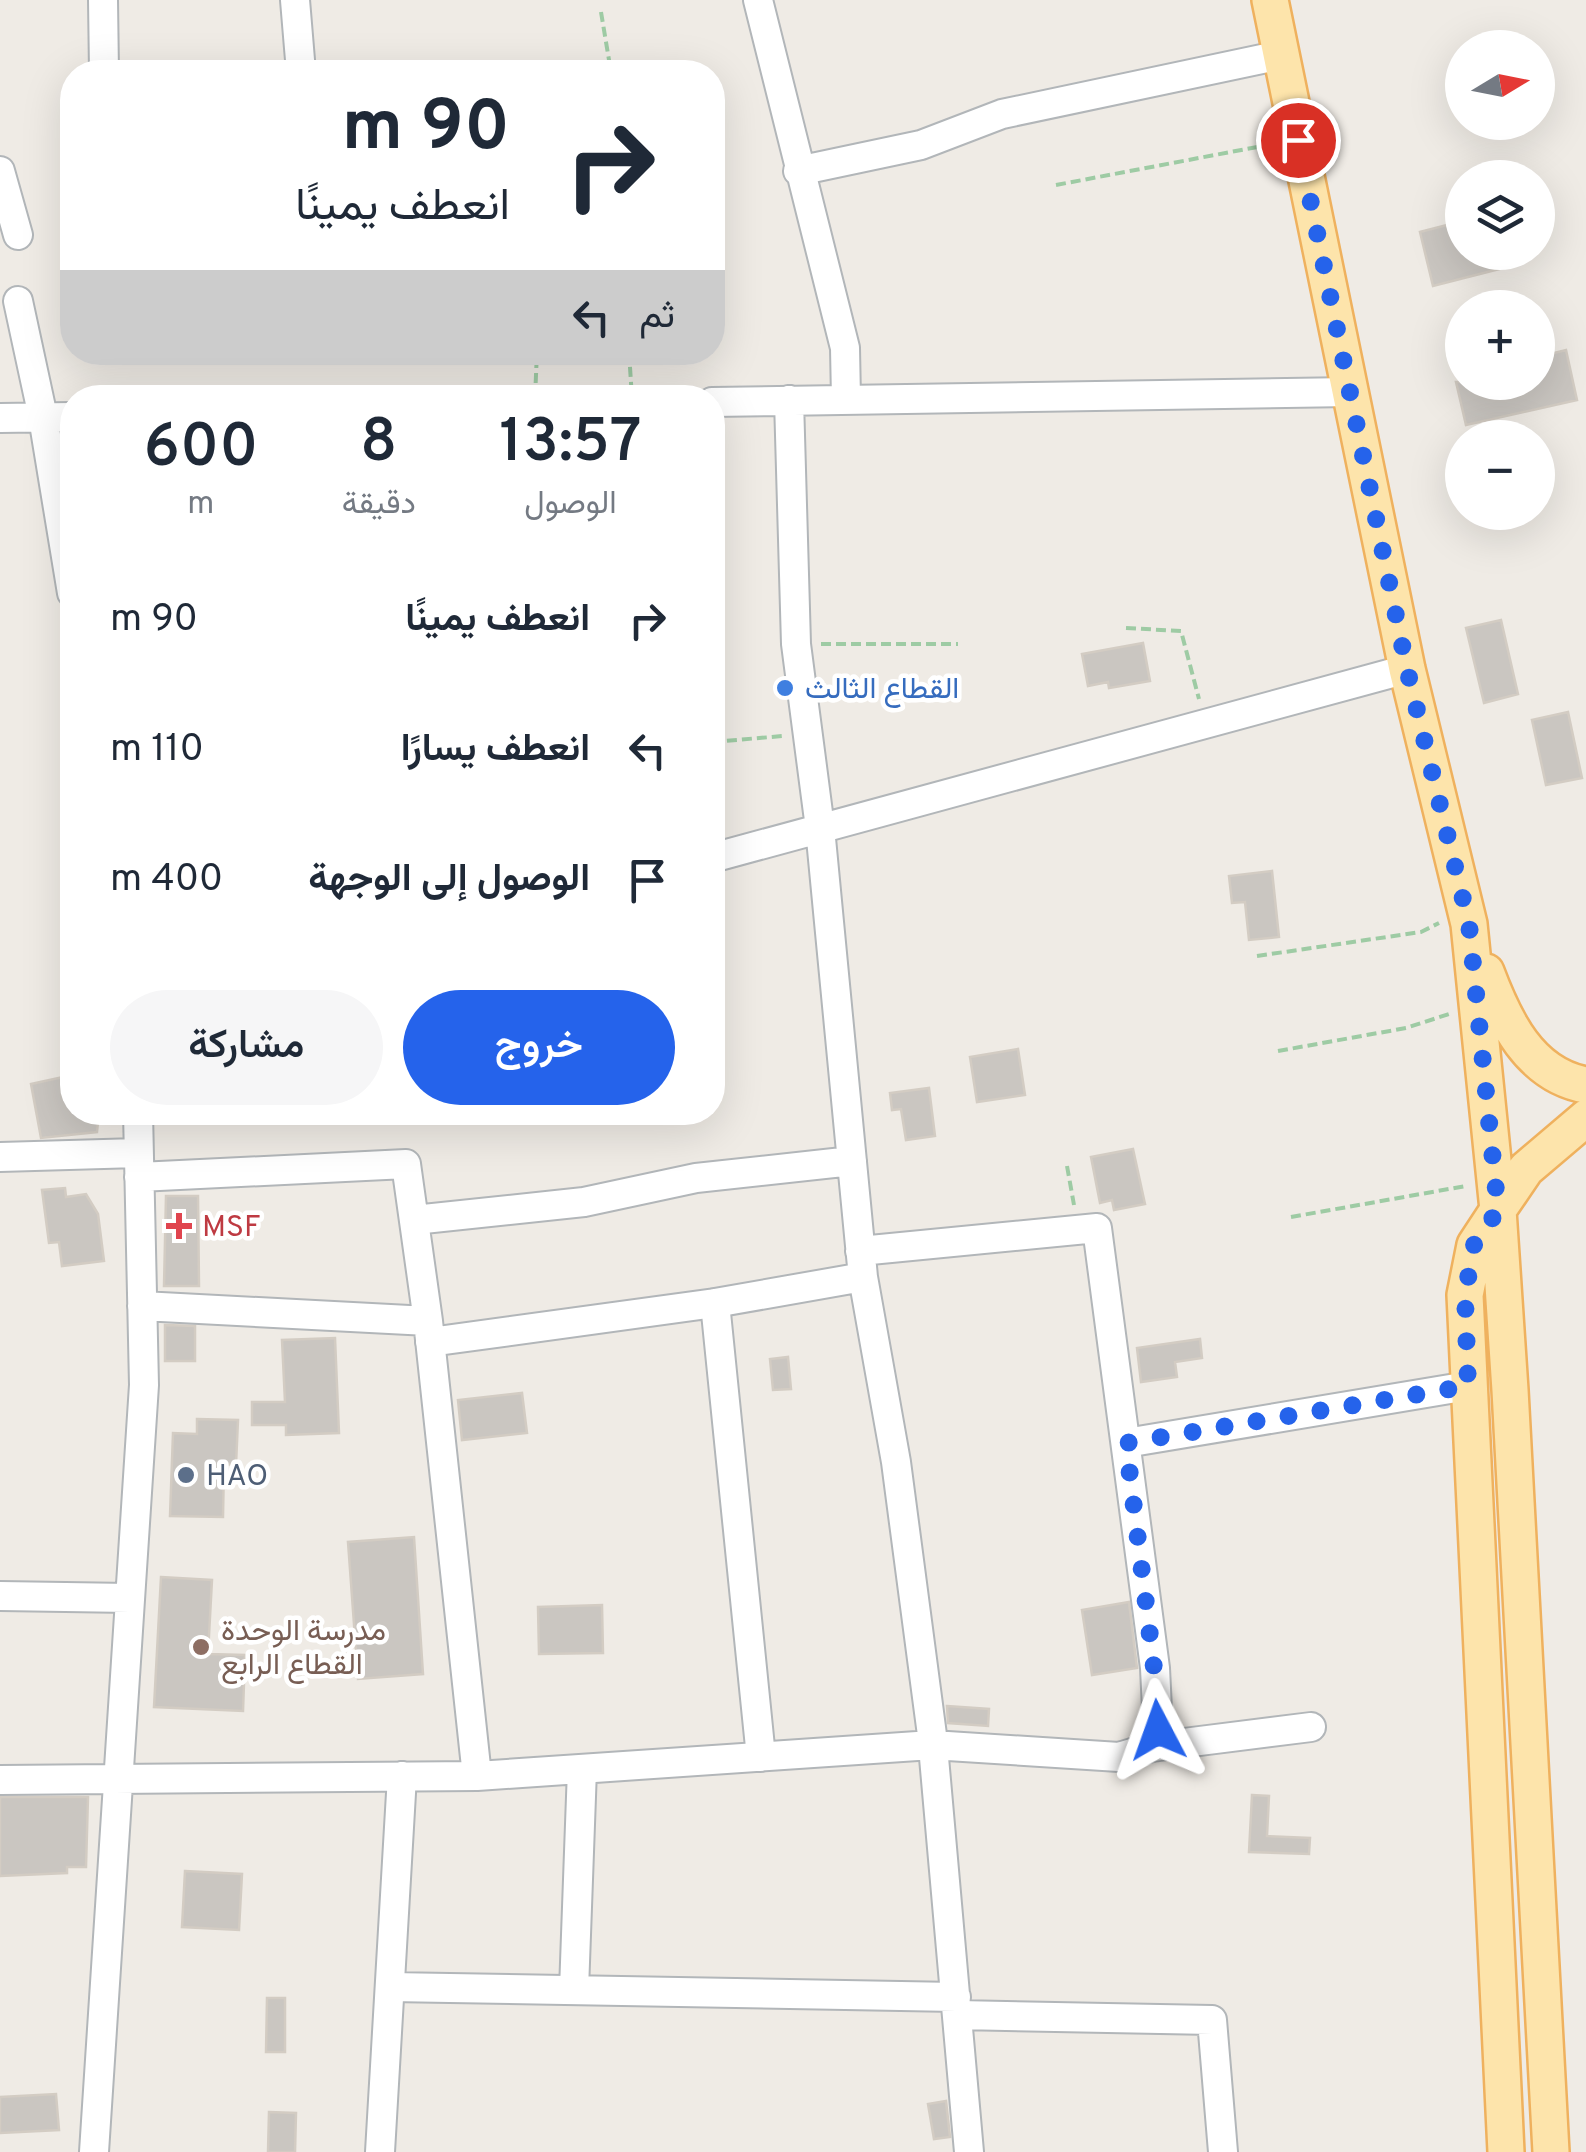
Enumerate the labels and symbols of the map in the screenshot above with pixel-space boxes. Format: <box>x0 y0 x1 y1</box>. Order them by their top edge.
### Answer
north arrow <box>1445 30 1555 140</box>
pin <box>1256 98 1341 183</box>
place label: القطاع الثالث <box>805 672 959 709</box>
marker: القطاع الثالث <box>774 677 796 699</box>
place label: MSF <box>202 1210 261 1247</box>
marker: MSF <box>166 1213 192 1239</box>
place label: HAO <box>206 1459 268 1496</box>
marker: HAO <box>175 1464 197 1486</box>
place label: مدرسة الوحدة القطاع الرابع <box>221 1614 386 1685</box>
marker: مدرسة الوحدة القطاع الرابع <box>190 1636 212 1658</box>
position arrow <box>1106 1678 1210 1782</box>

